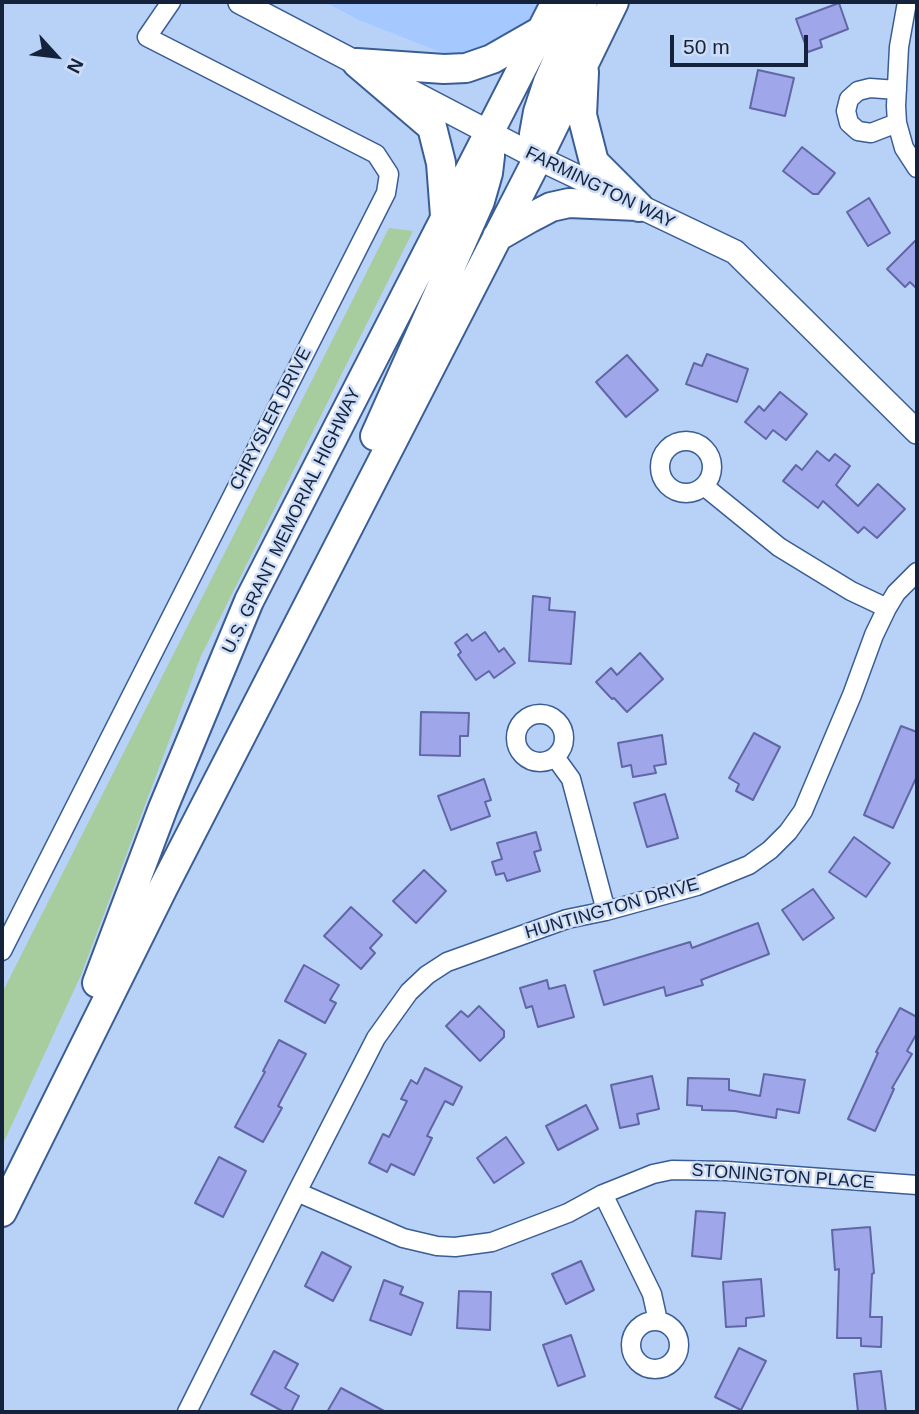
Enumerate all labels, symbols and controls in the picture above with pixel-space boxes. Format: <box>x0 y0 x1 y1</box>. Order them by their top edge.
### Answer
north arrow <box>21 21 91 91</box>
scale bar <box>674 21 812 65</box>
text: 50 m <box>683 35 730 58</box>
text: N <box>63 55 88 77</box>
street label: FARMINGTON WAY <box>522 142 678 234</box>
street label: CHRYSLER DRIVE <box>226 344 316 494</box>
street label: U.S. GRANT MEMORIAL HIGHWAY <box>218 385 366 657</box>
street label: HUNTINGTON DRIVE <box>523 874 701 944</box>
street label: STONINGTON PLACE <box>691 1160 875 1194</box>

